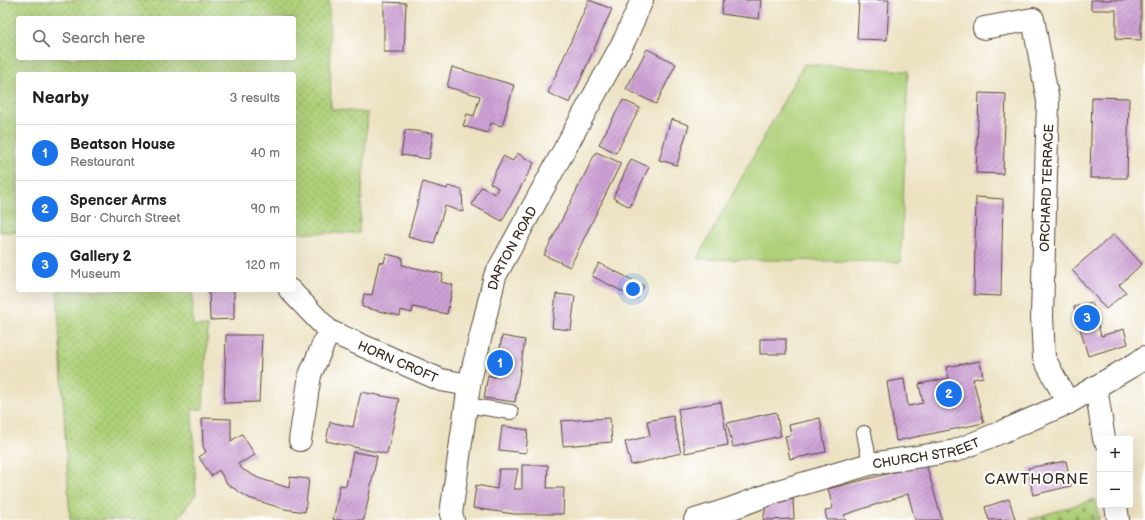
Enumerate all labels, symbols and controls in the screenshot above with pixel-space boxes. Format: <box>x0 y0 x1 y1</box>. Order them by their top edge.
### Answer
search box <box>16 16 296 60</box>
icon: search <box>30 27 52 49</box>
text: Search here <box>62 29 145 48</box>
text: Nearby <box>32 88 89 108</box>
text: 3 results <box>229 90 280 106</box>
street label: ORCHARD TERRACE <box>1037 123 1057 252</box>
text: Beatson House <box>70 135 175 154</box>
text: 1 <box>42 145 48 161</box>
text: 40 m <box>250 145 280 161</box>
text: Restaurant <box>70 154 135 170</box>
text: Spencer Arms <box>70 191 167 210</box>
text: 2 <box>41 201 49 217</box>
text: 90 m <box>251 201 280 217</box>
street label: DARTON ROAD <box>485 204 541 292</box>
text: Bar · Church Street <box>70 210 181 226</box>
text: Gallery 2 <box>70 247 132 266</box>
text: 3 <box>41 257 49 273</box>
text: 120 m <box>245 257 280 273</box>
text: Museum <box>70 266 121 282</box>
your location <box>623 279 643 299</box>
pin: 3 <box>1074 303 1100 333</box>
street label: HORN CROFT <box>355 338 440 387</box>
pin: 1 <box>487 348 513 378</box>
pin: 2 <box>936 379 962 409</box>
street label: CHURCH STREET <box>871 435 982 473</box>
map controls <box>1097 436 1133 508</box>
button: + <box>1097 436 1133 472</box>
district label: CAWTHORNE <box>985 470 1089 489</box>
button: − <box>1097 472 1133 508</box>

